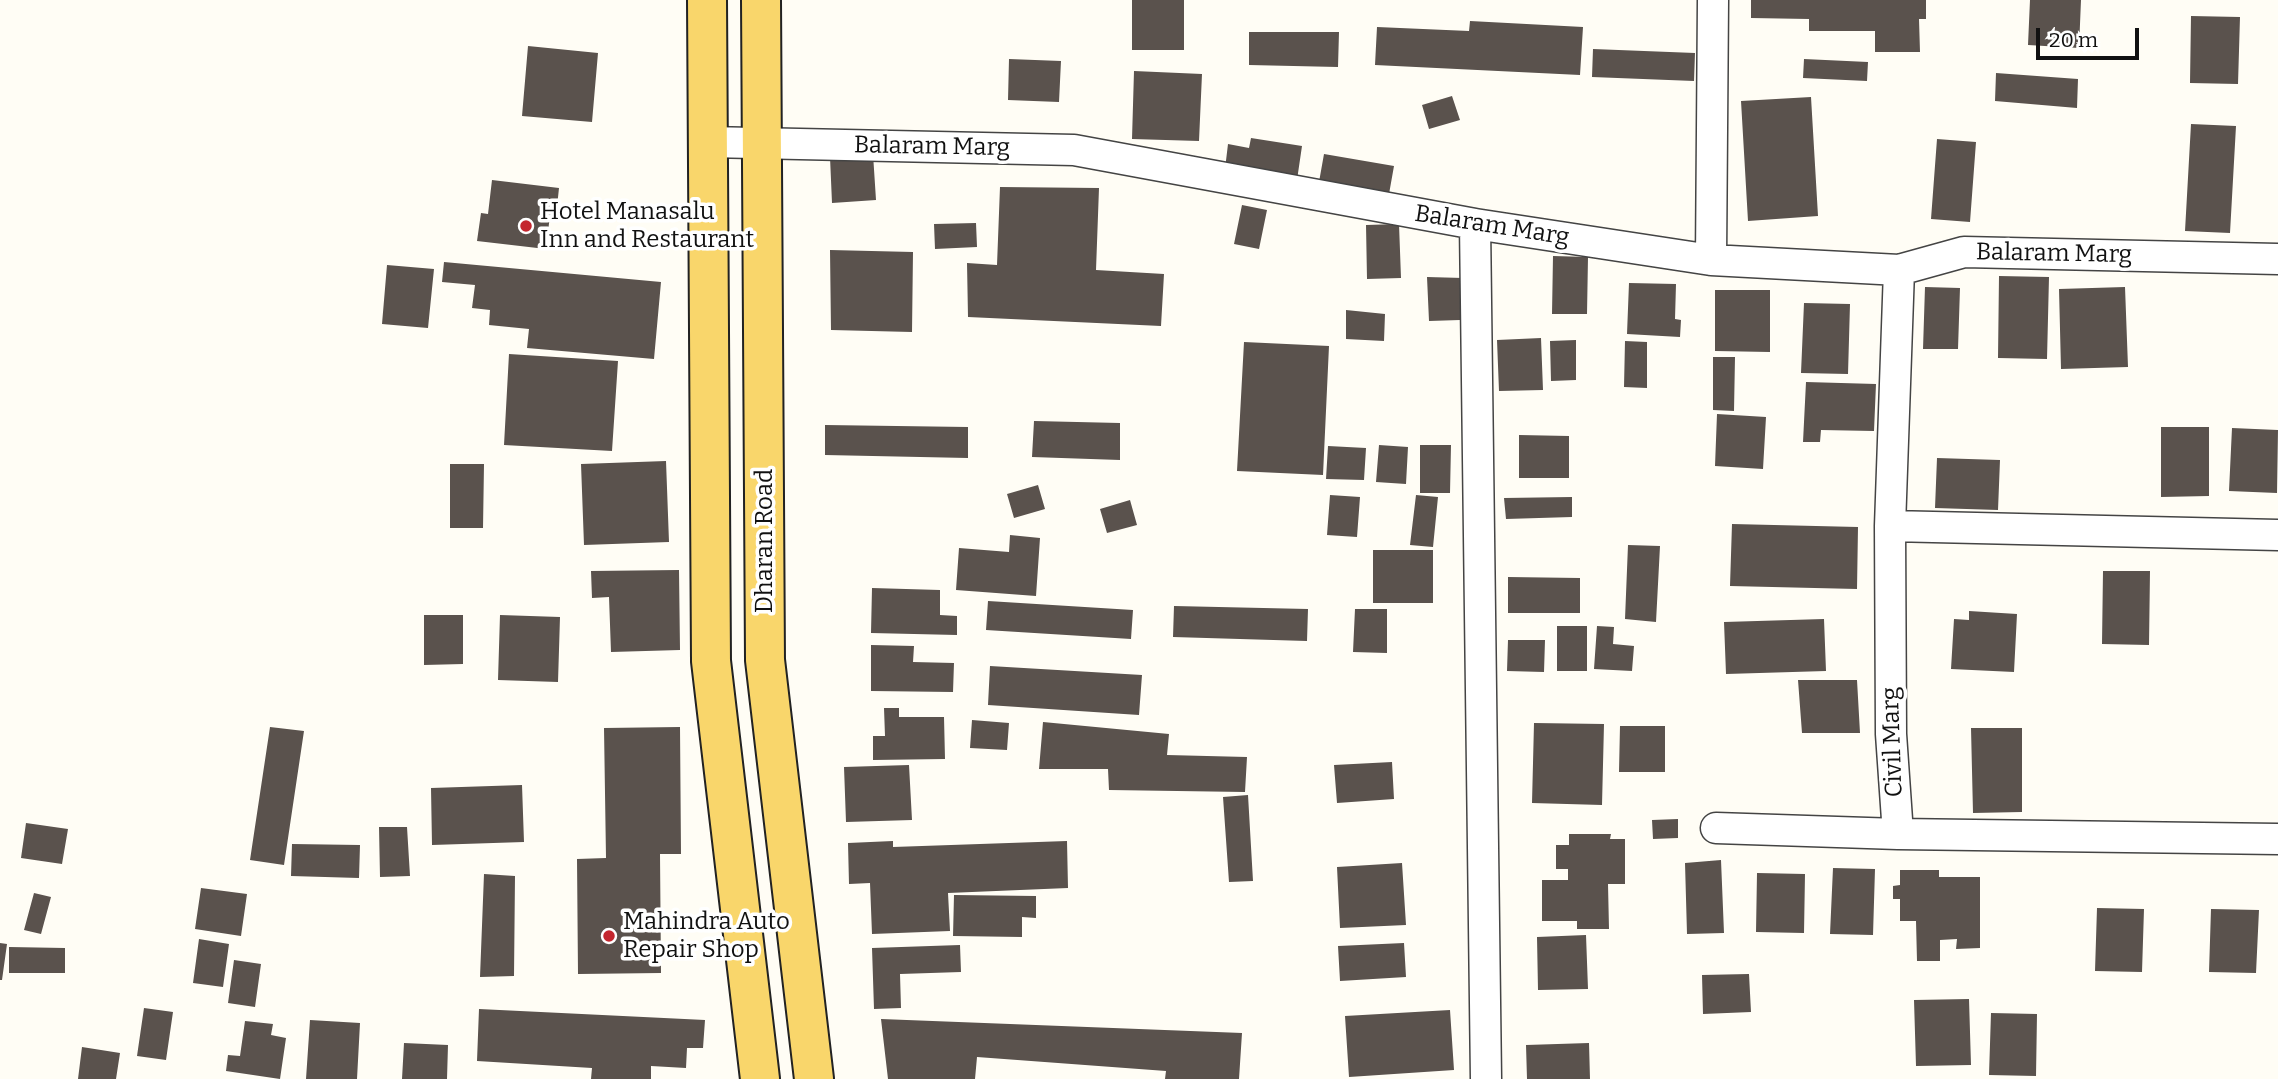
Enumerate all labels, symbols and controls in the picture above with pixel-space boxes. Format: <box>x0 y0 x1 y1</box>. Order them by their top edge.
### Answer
scale bar <box>2040 14 2143 58</box>
text: 20 m <box>2049 27 2098 53</box>
street label: Balaram Marg <box>854 131 1010 163</box>
place label: Hotel Manasalu Inn and Restaurant <box>540 198 754 254</box>
street label: Balaram Marg <box>1413 200 1571 252</box>
marker: Hotel Manasalu Inn and Restaurant <box>518 218 534 234</box>
street label: Balaram Marg <box>1976 238 2132 270</box>
street label: Dharan Road <box>751 469 779 613</box>
street label: Civil Marg <box>1877 686 1909 798</box>
place label: Mahindra Auto Repair Shop <box>623 908 790 964</box>
marker: Mahindra Auto Repair Shop <box>601 928 617 944</box>

